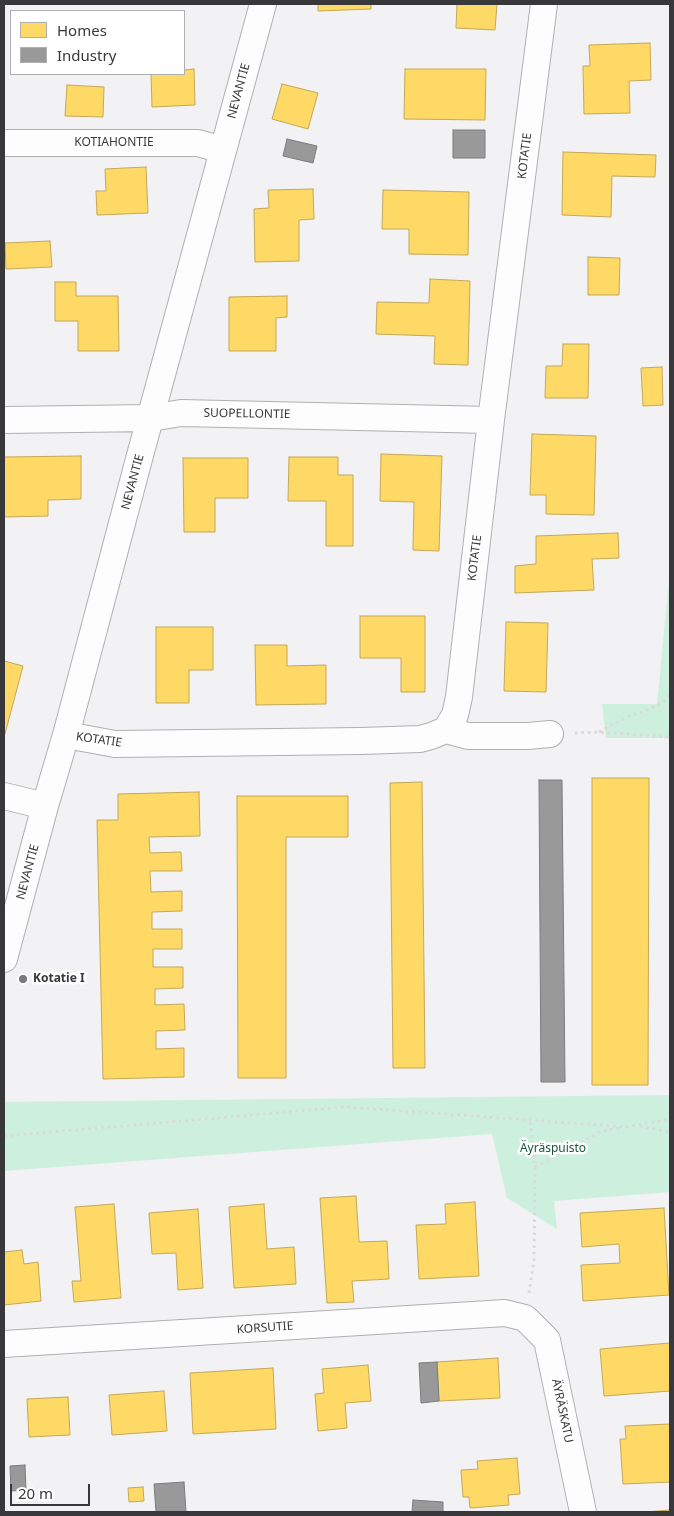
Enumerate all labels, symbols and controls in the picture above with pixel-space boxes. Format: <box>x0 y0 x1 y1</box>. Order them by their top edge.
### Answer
legend <box>10 10 185 75</box>
text: Homes <box>57 20 107 40</box>
text: Industry <box>57 45 116 65</box>
street label: NEVANTIE <box>225 62 253 120</box>
street label: KOTATIE <box>515 132 535 180</box>
street label: KOTIAHONTIE <box>74 136 154 150</box>
street label: SUOPELLONTIE <box>203 406 291 422</box>
street label: NEVANTIE <box>119 453 147 511</box>
street label: KOTATIE <box>465 534 485 582</box>
street label: KOTATIE <box>75 730 123 750</box>
street label: NEVANTIE <box>14 843 42 901</box>
place label: Kotatie I <box>33 972 85 986</box>
marker: Kotatie I <box>17 973 29 985</box>
park label: Äyräspuisto <box>520 1142 586 1156</box>
street label: KORSUTIE <box>236 1319 294 1337</box>
street label: ÄYRÄSKATU <box>548 1378 576 1444</box>
scale bar <box>12 1474 92 1506</box>
text: 20 m <box>18 1483 53 1503</box>

